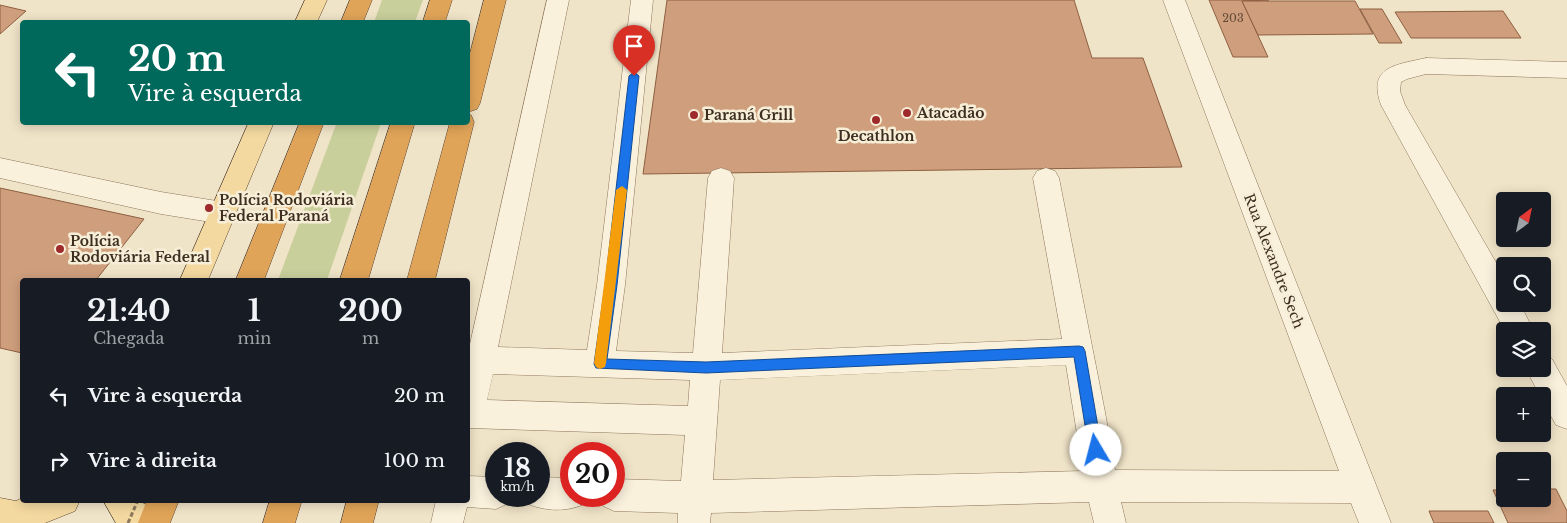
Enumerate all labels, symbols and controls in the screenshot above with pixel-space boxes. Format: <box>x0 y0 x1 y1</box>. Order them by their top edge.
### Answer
house number: 203 <box>1222 11 1244 25</box>
pin <box>613 25 655 76</box>
icon: arrive <box>620 32 648 60</box>
text: 20 m <box>128 37 225 80</box>
icon: left <box>45 40 110 105</box>
text: Vire à esquerda <box>128 80 302 107</box>
place label: Atacadão <box>916 104 985 122</box>
place label: Paraná Grill <box>704 106 793 124</box>
marker: Atacadão <box>901 107 913 119</box>
marker: Paraná Grill <box>688 109 700 121</box>
marker: Decathlon <box>870 114 882 126</box>
place label: Decathlon <box>838 127 914 145</box>
place label: Polícia Rodoviária Federal Paraná <box>219 191 354 225</box>
street label: Rua Alexandre Sech <box>1240 191 1308 331</box>
north arrow <box>1496 192 1551 248</box>
map controls <box>1496 192 1551 507</box>
marker: Polícia Rodoviária Federal Paraná <box>203 202 215 214</box>
place label: Polícia Rodoviária Federal <box>70 232 210 266</box>
marker: Polícia Rodoviária Federal <box>54 243 66 255</box>
button: search <box>1496 257 1551 312</box>
text: 21:40 <box>87 292 171 329</box>
text: 1 <box>248 292 261 329</box>
text: 200 <box>338 292 403 329</box>
button: layers <box>1496 322 1551 377</box>
text: Chegada <box>93 328 164 348</box>
text: min <box>238 328 271 348</box>
text: m <box>362 328 379 348</box>
icon: left <box>45 382 73 410</box>
text: Vire à esquerda <box>88 384 242 407</box>
text: 20 m <box>394 384 445 407</box>
button: + <box>1496 387 1551 442</box>
position arrow <box>1069 423 1121 475</box>
speed limit sign: 20 <box>560 442 625 507</box>
icon: right <box>45 447 73 475</box>
text: Vire à direita <box>88 449 217 472</box>
text: 100 m <box>384 449 445 472</box>
button: − <box>1496 452 1551 507</box>
text: 18 <box>504 453 531 484</box>
text: km/h <box>500 479 535 494</box>

